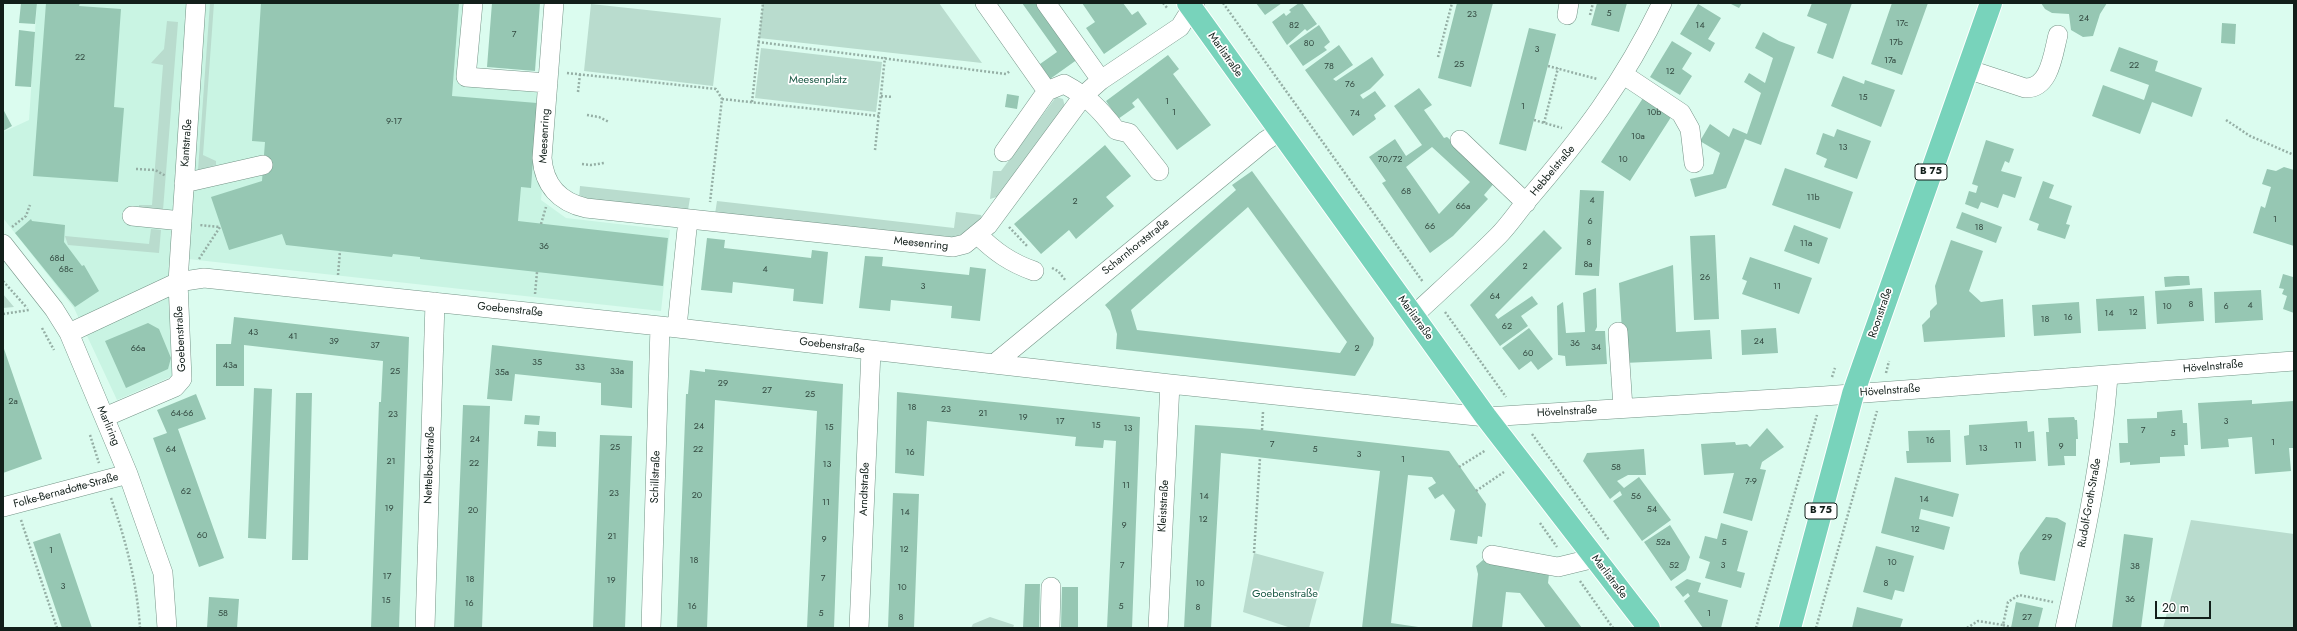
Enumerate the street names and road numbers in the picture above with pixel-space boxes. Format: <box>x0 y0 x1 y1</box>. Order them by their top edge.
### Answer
street label: Marlistraße <box>1205 30 1245 80</box>
street label: Meesenring <box>537 108 553 164</box>
street label: Kantstraße <box>179 119 195 167</box>
street label: Hebbelstraße <box>1528 143 1578 199</box>
road number: B 75 <box>1915 164 1947 180</box>
street label: Scharnhorststraße <box>1100 216 1172 278</box>
street label: Meesenring <box>893 235 949 253</box>
street label: Roonstraße <box>1866 286 1896 340</box>
street label: Marlistraße <box>1395 293 1435 343</box>
street label: Goebenstraße <box>477 300 543 320</box>
street label: Goebenstraße <box>173 306 189 372</box>
street label: Goebenstraße <box>798 335 866 357</box>
street label: Hövelnstraße <box>2182 358 2244 376</box>
street label: Hövelnstraße <box>1859 382 1921 400</box>
street label: Marliring <box>94 404 122 448</box>
street label: Hövelnstraße <box>1537 404 1597 420</box>
street label: Nettelbeckstraße <box>422 426 438 504</box>
street label: Schillstraße <box>648 450 664 504</box>
street label: Rudolf-Groth-Straße <box>2076 457 2104 549</box>
street label: Arndtstraße <box>857 462 873 516</box>
street label: Folke-Bernadotte-Straße <box>12 471 120 511</box>
street label: Kleiststraße <box>1156 480 1172 532</box>
road number: B 75 <box>1805 503 1837 519</box>
street label: Marlistraße <box>1588 553 1630 601</box>

